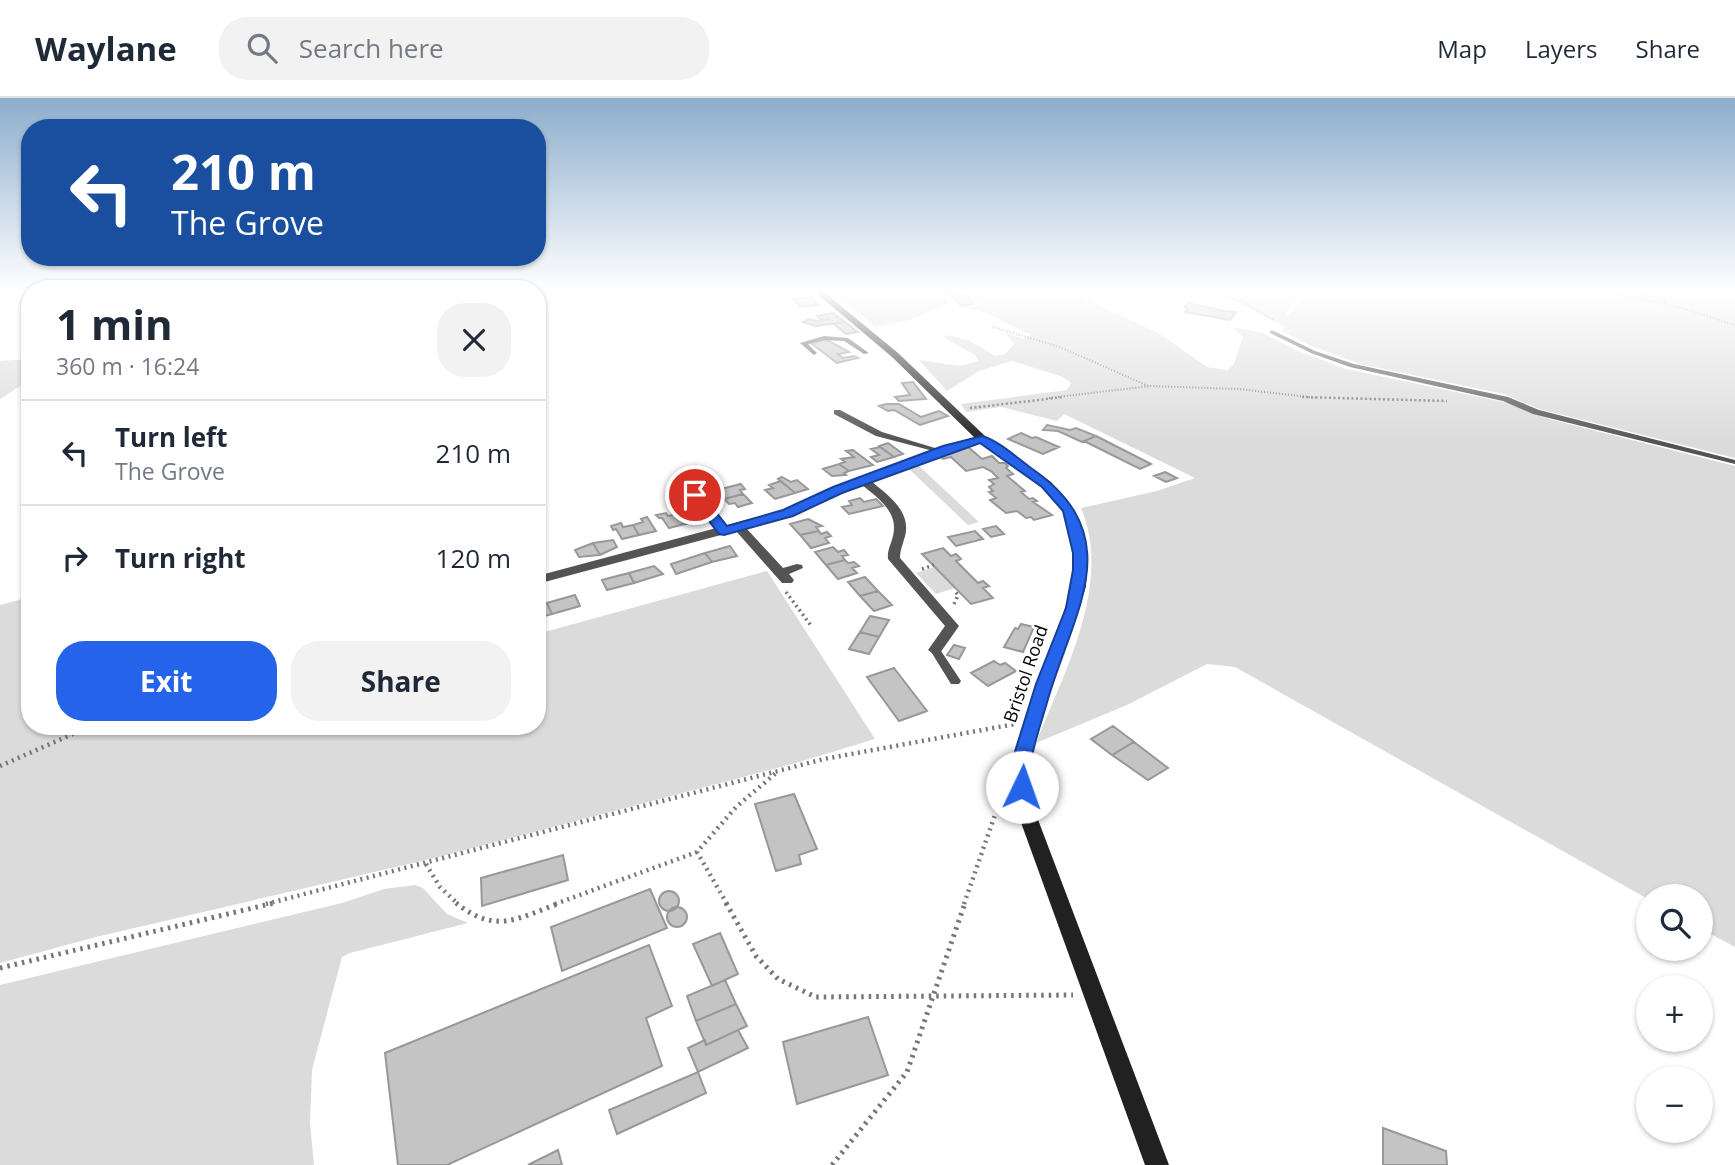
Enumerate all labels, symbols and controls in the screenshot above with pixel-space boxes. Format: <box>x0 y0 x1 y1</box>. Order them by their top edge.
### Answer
search box <box>219 17 709 80</box>
text: Waylane <box>35 26 177 71</box>
icon: search <box>243 29 281 67</box>
text: Search here <box>299 30 444 66</box>
text: Map <box>1437 32 1487 65</box>
text: Layers <box>1525 32 1598 65</box>
text: Share <box>1636 32 1700 65</box>
text: 210 m <box>171 138 316 204</box>
icon: left <box>56 147 147 238</box>
text: The Grove <box>171 201 324 244</box>
text: 1 min <box>56 295 173 352</box>
button: close <box>437 303 511 377</box>
text: 360 m · 16:24 <box>56 350 199 382</box>
text: Turn left <box>115 419 227 455</box>
icon: left <box>56 434 94 472</box>
text: 210 m <box>436 435 511 471</box>
text: The Grove <box>115 455 225 487</box>
pin <box>665 465 725 525</box>
icon: arrive <box>676 476 714 514</box>
icon: right <box>56 539 94 577</box>
text: Turn right <box>115 540 246 576</box>
text: 120 m <box>436 540 511 576</box>
street label: Bristol Road <box>997 622 1053 726</box>
button: Exit <box>56 641 277 721</box>
button: Share <box>291 641 511 721</box>
position arrow <box>985 750 1059 824</box>
map controls <box>1636 884 1713 1143</box>
button: search <box>1636 884 1713 961</box>
button: + <box>1636 975 1713 1052</box>
button: − <box>1636 1066 1713 1143</box>

